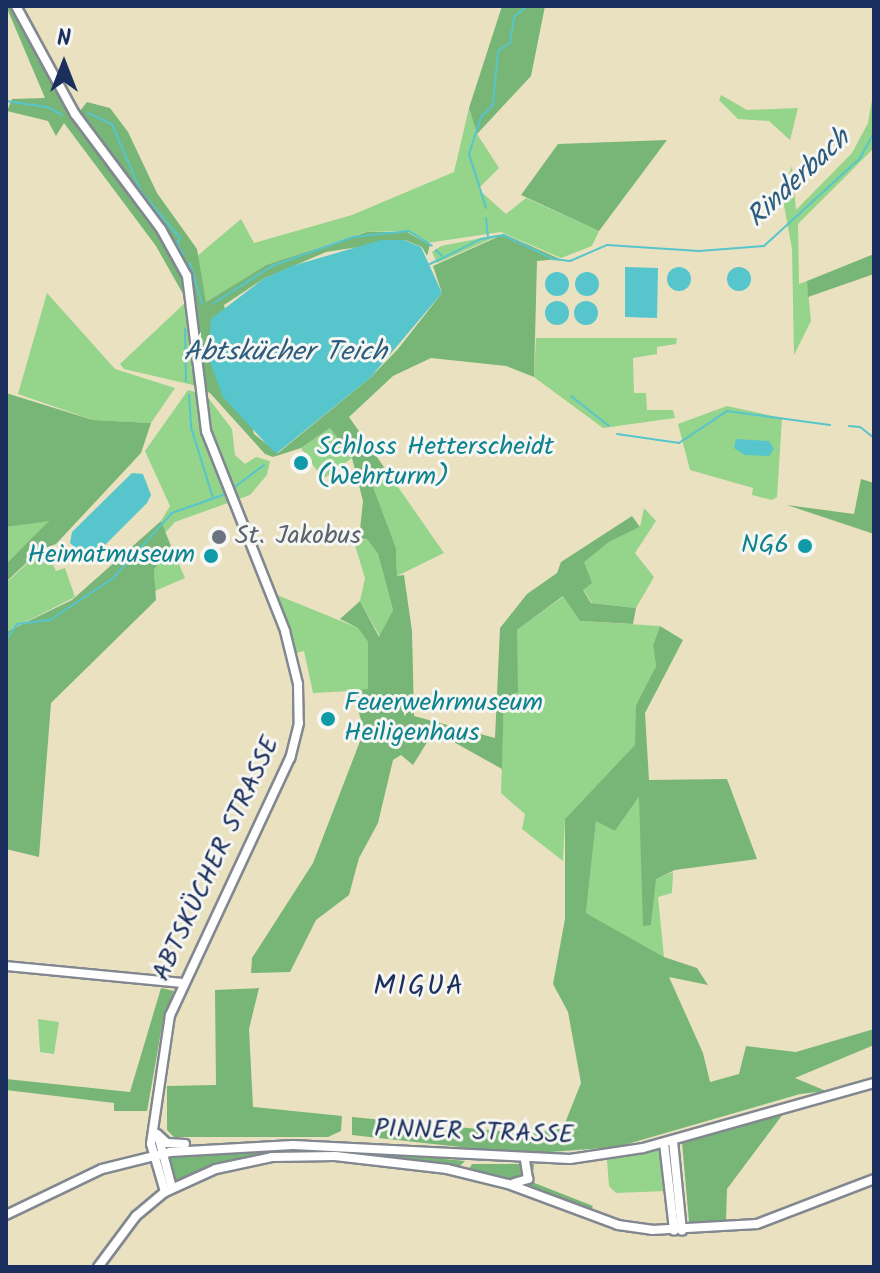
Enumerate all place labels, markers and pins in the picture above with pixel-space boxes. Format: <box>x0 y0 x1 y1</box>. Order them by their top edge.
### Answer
place label: Schloss Hetterscheidt (Wehrturm) <box>317 432 554 494</box>
marker: Schloss Hetterscheidt (Wehrturm) <box>292 454 310 472</box>
place label: St. Jakobus <box>235 521 361 553</box>
marker: St. Jakobus <box>210 528 228 546</box>
place label: NG6 <box>741 530 789 562</box>
marker: NG6 <box>796 537 814 555</box>
place label: Heimatmuseum <box>28 540 195 572</box>
marker: Heimatmuseum <box>202 547 220 565</box>
place label: Feuerwehrmuseum Heiligenhaus <box>344 688 543 750</box>
marker: Feuerwehrmuseum Heiligenhaus <box>319 710 337 728</box>

